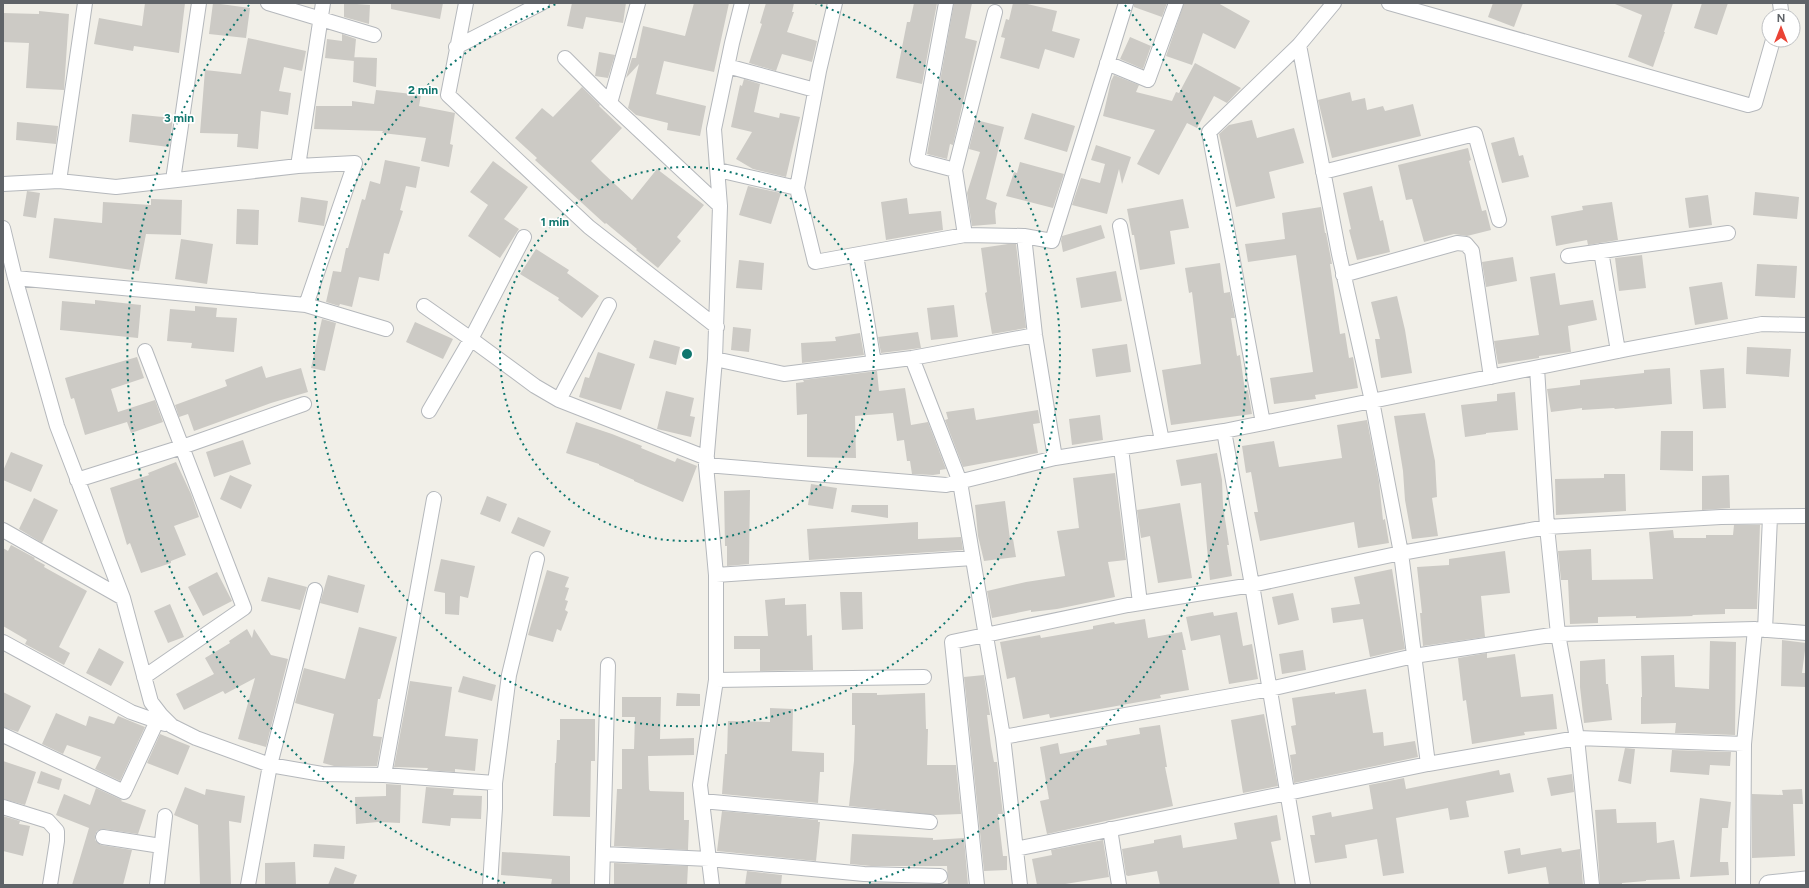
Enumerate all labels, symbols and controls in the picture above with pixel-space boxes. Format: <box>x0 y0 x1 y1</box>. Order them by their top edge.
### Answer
north arrow <box>1761 8 1801 48</box>
text: N <box>1777 12 1785 25</box>
text: 2 min <box>408 83 438 97</box>
text: 3 min <box>164 111 194 125</box>
text: 1 min <box>541 215 569 229</box>
centre of rings <box>680 347 694 361</box>

